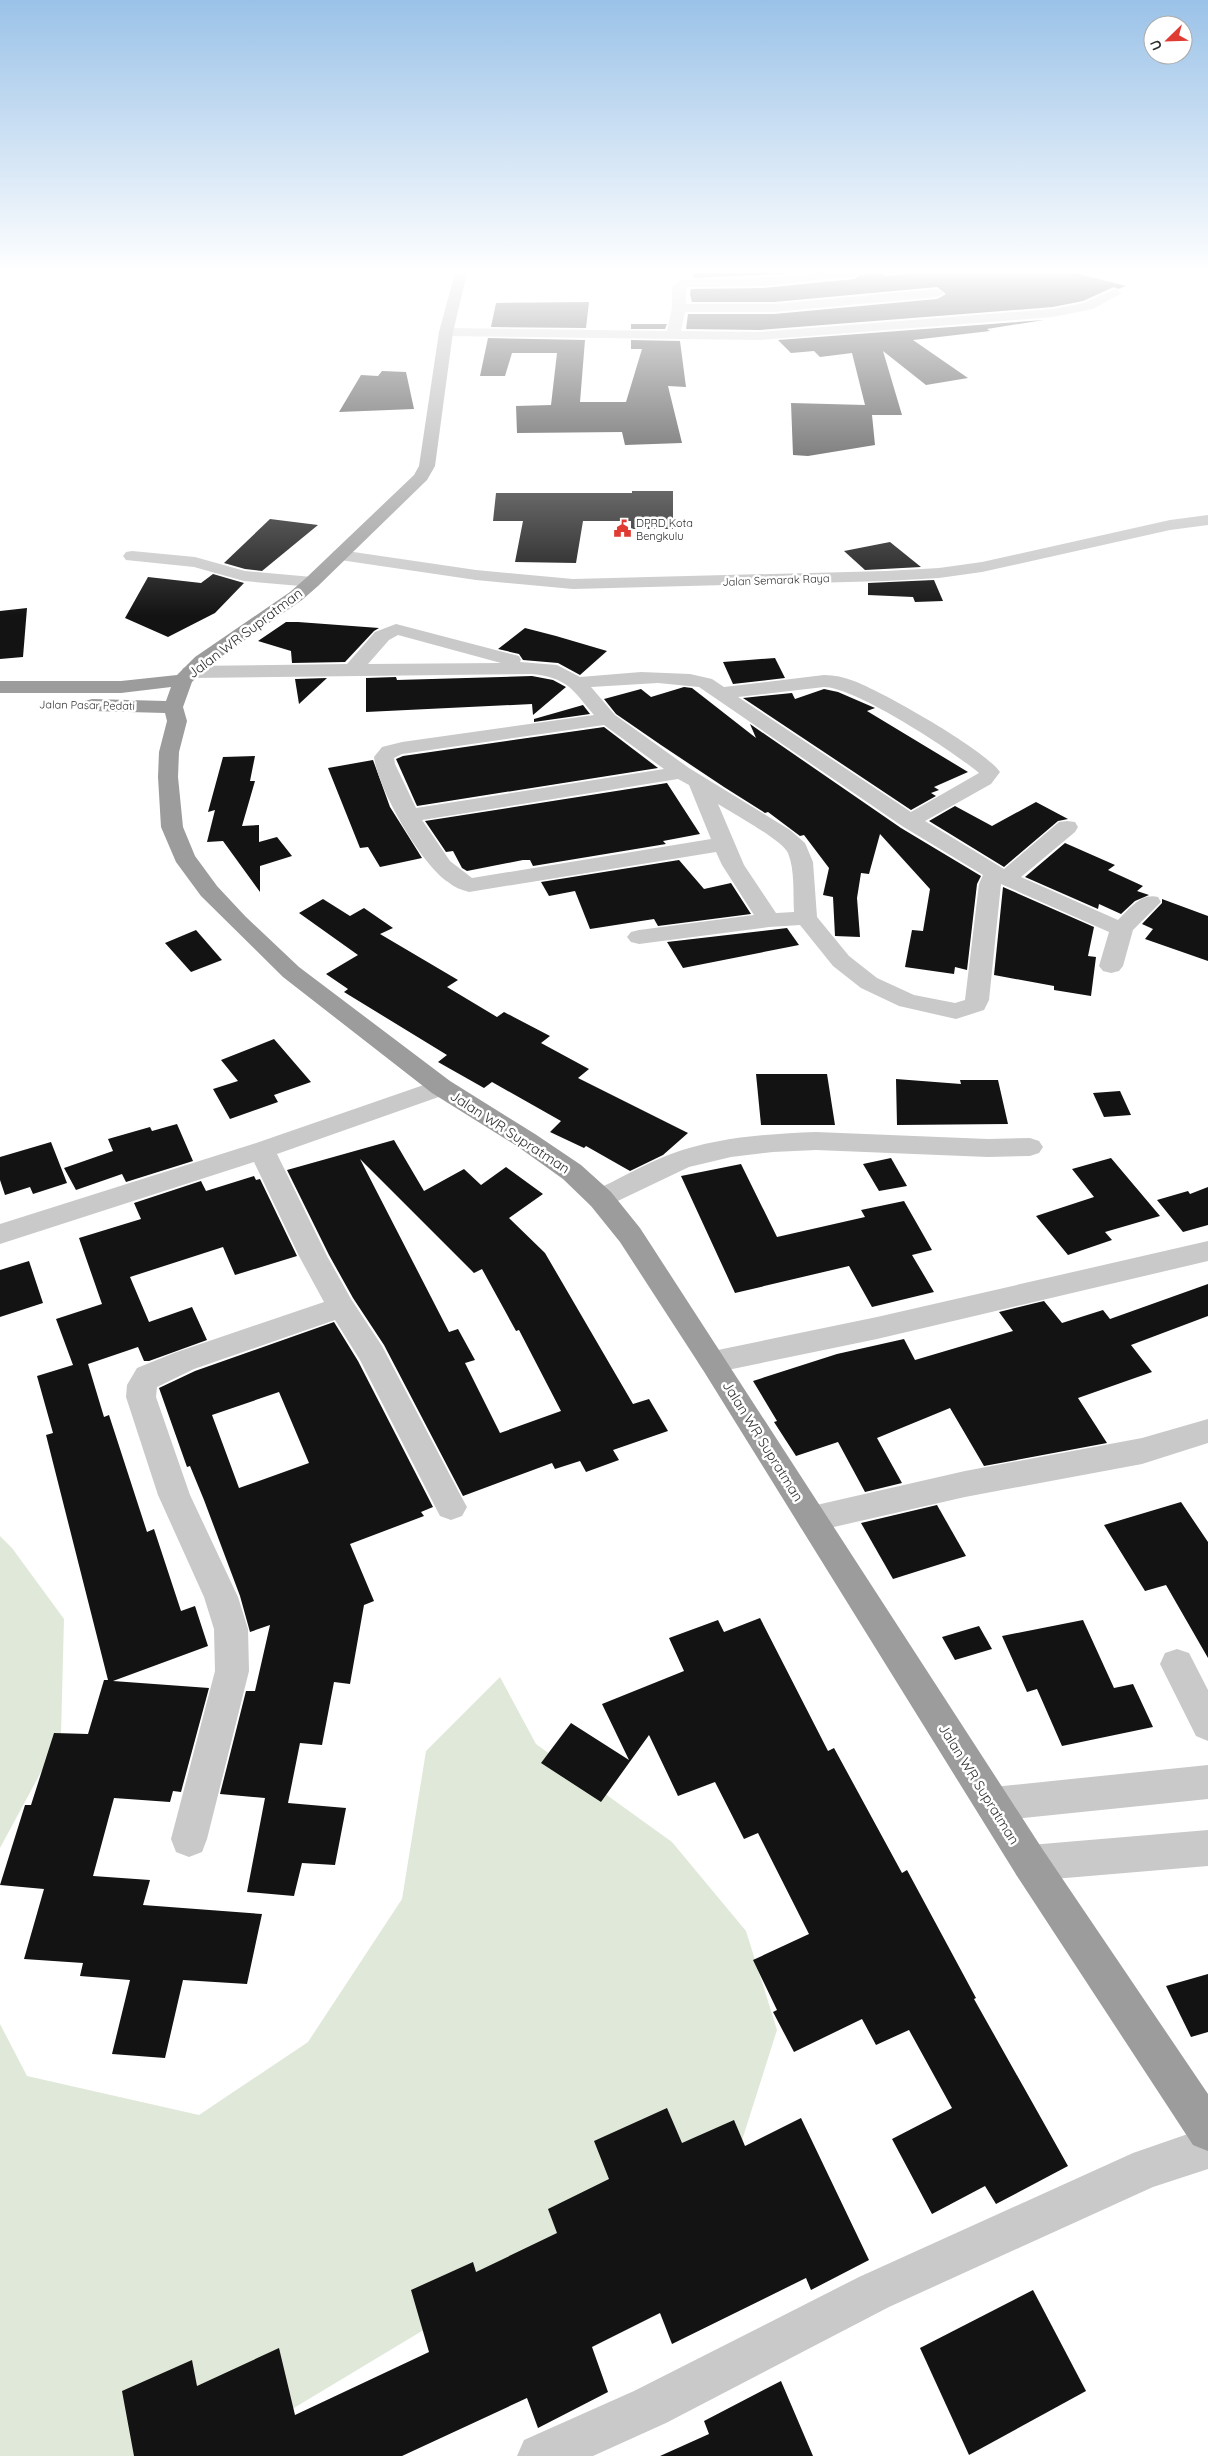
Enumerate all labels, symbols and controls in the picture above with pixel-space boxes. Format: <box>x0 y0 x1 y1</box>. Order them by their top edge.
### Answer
north arrow <box>1143 15 1193 65</box>
text: U <box>1146 37 1166 53</box>
place label: DPRD Kota Bengkulu <box>636 516 693 543</box>
public building icon: DPRD Kota Bengkulu <box>612 519 632 539</box>
street label: Jalan Semarak Raya <box>722 571 830 589</box>
street label: Jalan WR Supratman <box>184 584 306 682</box>
street label: Jalan Pasar Pedati <box>39 697 135 713</box>
street label: Jalan WR Supratman <box>447 1087 573 1177</box>
street label: Jalan WR Supratman <box>719 1377 807 1505</box>
street label: Jalan WR Supratman <box>935 1720 1023 1848</box>

